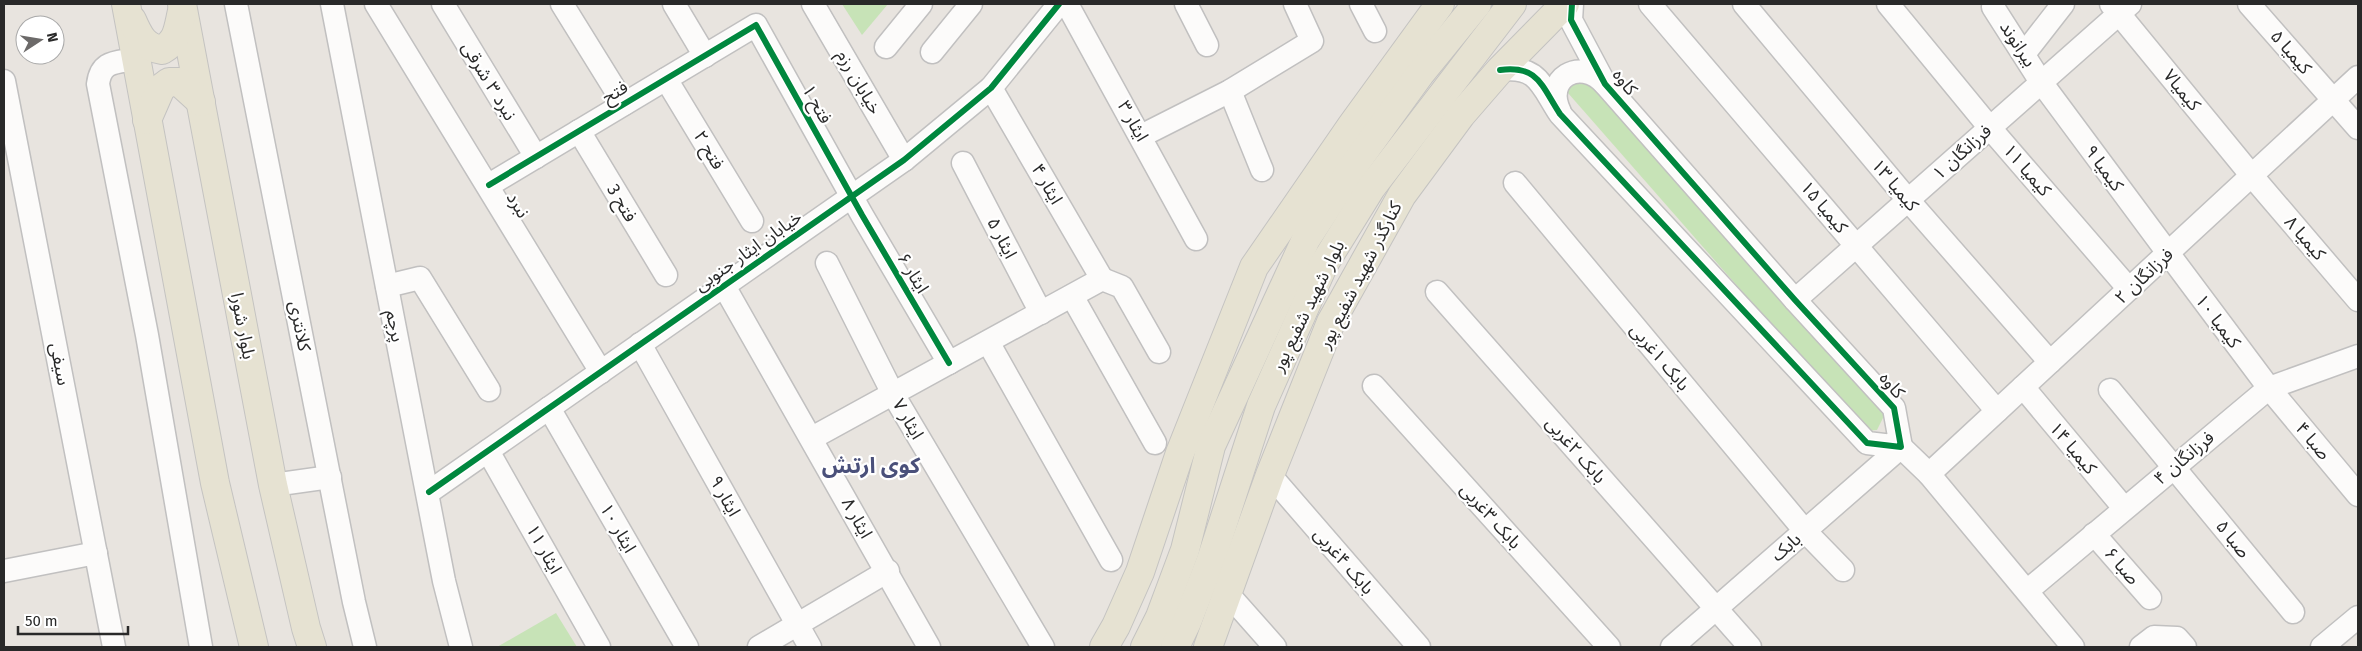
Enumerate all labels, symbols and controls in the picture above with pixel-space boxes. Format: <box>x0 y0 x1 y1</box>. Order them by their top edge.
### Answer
north arrow <box>15 15 65 65</box>
street label: بیرانوند <box>1995 17 2041 71</box>
street label: کیمیا ۵ <box>2266 25 2317 79</box>
text: N <box>43 31 62 44</box>
street label: نبرد ۳ شرقی <box>457 38 521 124</box>
street label: خیابان رزم <box>829 46 886 120</box>
street label: کاوه <box>1608 64 1643 100</box>
street label: کیمیا۷ <box>2159 65 2206 116</box>
street label: فتح <box>598 76 633 110</box>
street label: فتح ۱ <box>796 81 837 128</box>
street label: ایثار ۳ <box>1113 97 1153 145</box>
street label: فرزانگان ۱ <box>1928 120 1996 184</box>
street label: فتح ۲ <box>687 127 729 174</box>
street label: کیمیا ۱۱ <box>1998 139 2056 201</box>
street label: کیمیا ۹ <box>2080 141 2128 196</box>
street label: کیمیا ۱۳ <box>1867 154 1924 216</box>
street label: ایثار ۴ <box>1027 160 1067 208</box>
street label: کیمیا ۱۵ <box>1796 176 1853 238</box>
street label: فتح 3 <box>601 180 642 227</box>
street label: نبرد <box>502 188 534 222</box>
street label: کنارگذر شهید شفیع پور <box>1313 197 1409 354</box>
street label: خیابان ایثار جنوبی <box>690 206 806 296</box>
street label: کیمیا ۸ <box>2280 211 2331 265</box>
street label: ایثار ۵ <box>982 214 1022 262</box>
street label: بلوار شهید شفیع پور <box>1266 237 1352 377</box>
street label: فرزانگان ۲ <box>2110 243 2178 309</box>
street label: ایثار ۶ <box>892 249 934 297</box>
street label: کیمیا ۱۰ <box>2191 290 2246 353</box>
street label: بلوار شورا <box>226 291 260 361</box>
street label: کلانتری <box>284 299 316 353</box>
street label: پرچم <box>379 308 409 344</box>
street label: بابک ۱غربی <box>1625 319 1695 395</box>
street label: سیفی <box>45 341 75 387</box>
street label: کاوه <box>1875 367 1910 403</box>
street label: ایثار ۷ <box>888 395 928 443</box>
street label: بابک ۲غربی <box>1541 412 1611 488</box>
street label: کیمیا ۱۴ <box>2045 417 2102 479</box>
street label: صبا ۴ <box>2291 418 2335 464</box>
street label: فرزانگان ۴ <box>2149 426 2219 490</box>
district label: کوی ارتش <box>822 452 921 479</box>
street label: ایثار ۹ <box>705 472 745 520</box>
street label: بابک ۳غربی <box>1456 478 1526 554</box>
street label: ایثار ۸ <box>837 494 877 542</box>
street label: ایثار ۱۰ <box>595 499 641 557</box>
street label: صبا ۵ <box>2211 515 2255 563</box>
street label: ایثار ۱۱ <box>521 520 567 578</box>
street label: بابک ۴غربی <box>1309 523 1379 599</box>
street label: بابک <box>1767 528 1805 566</box>
street label: صبا ۶ <box>2100 543 2144 589</box>
scale bar <box>18 604 128 636</box>
text: 50 m <box>25 612 58 630</box>

